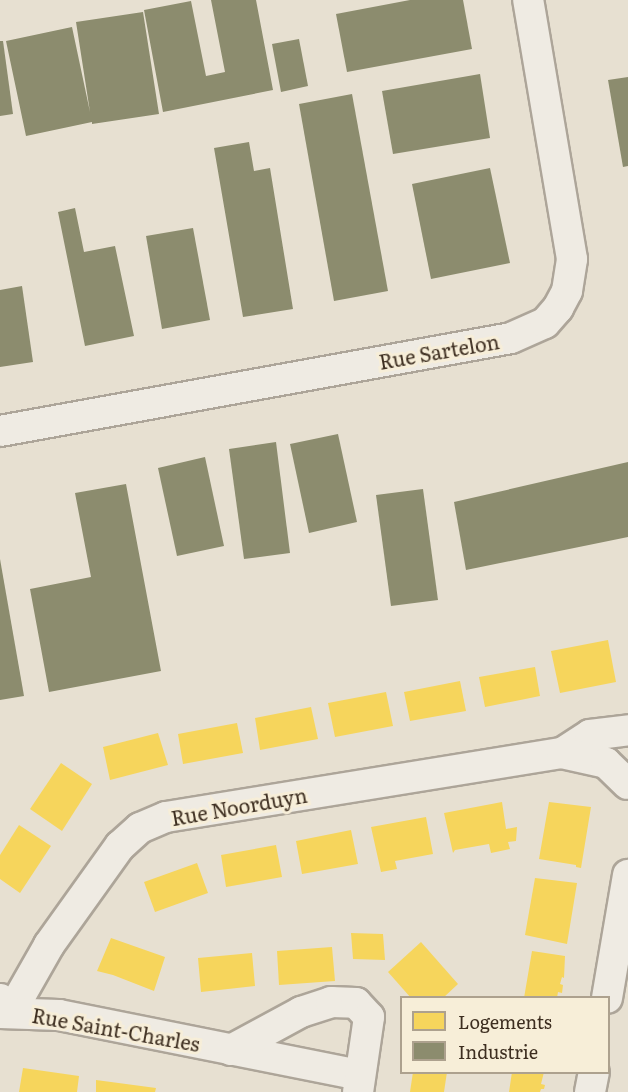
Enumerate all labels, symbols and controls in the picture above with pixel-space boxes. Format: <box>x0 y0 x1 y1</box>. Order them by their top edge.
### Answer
street label: Rue Sartelon <box>377 329 501 373</box>
street label: Rue Noorduyn <box>169 782 309 830</box>
legend <box>400 996 610 1074</box>
street label: Rue Saint-Charles <box>30 1002 202 1056</box>
text: Logements <box>458 1008 552 1035</box>
text: Industrie <box>458 1038 538 1065</box>

